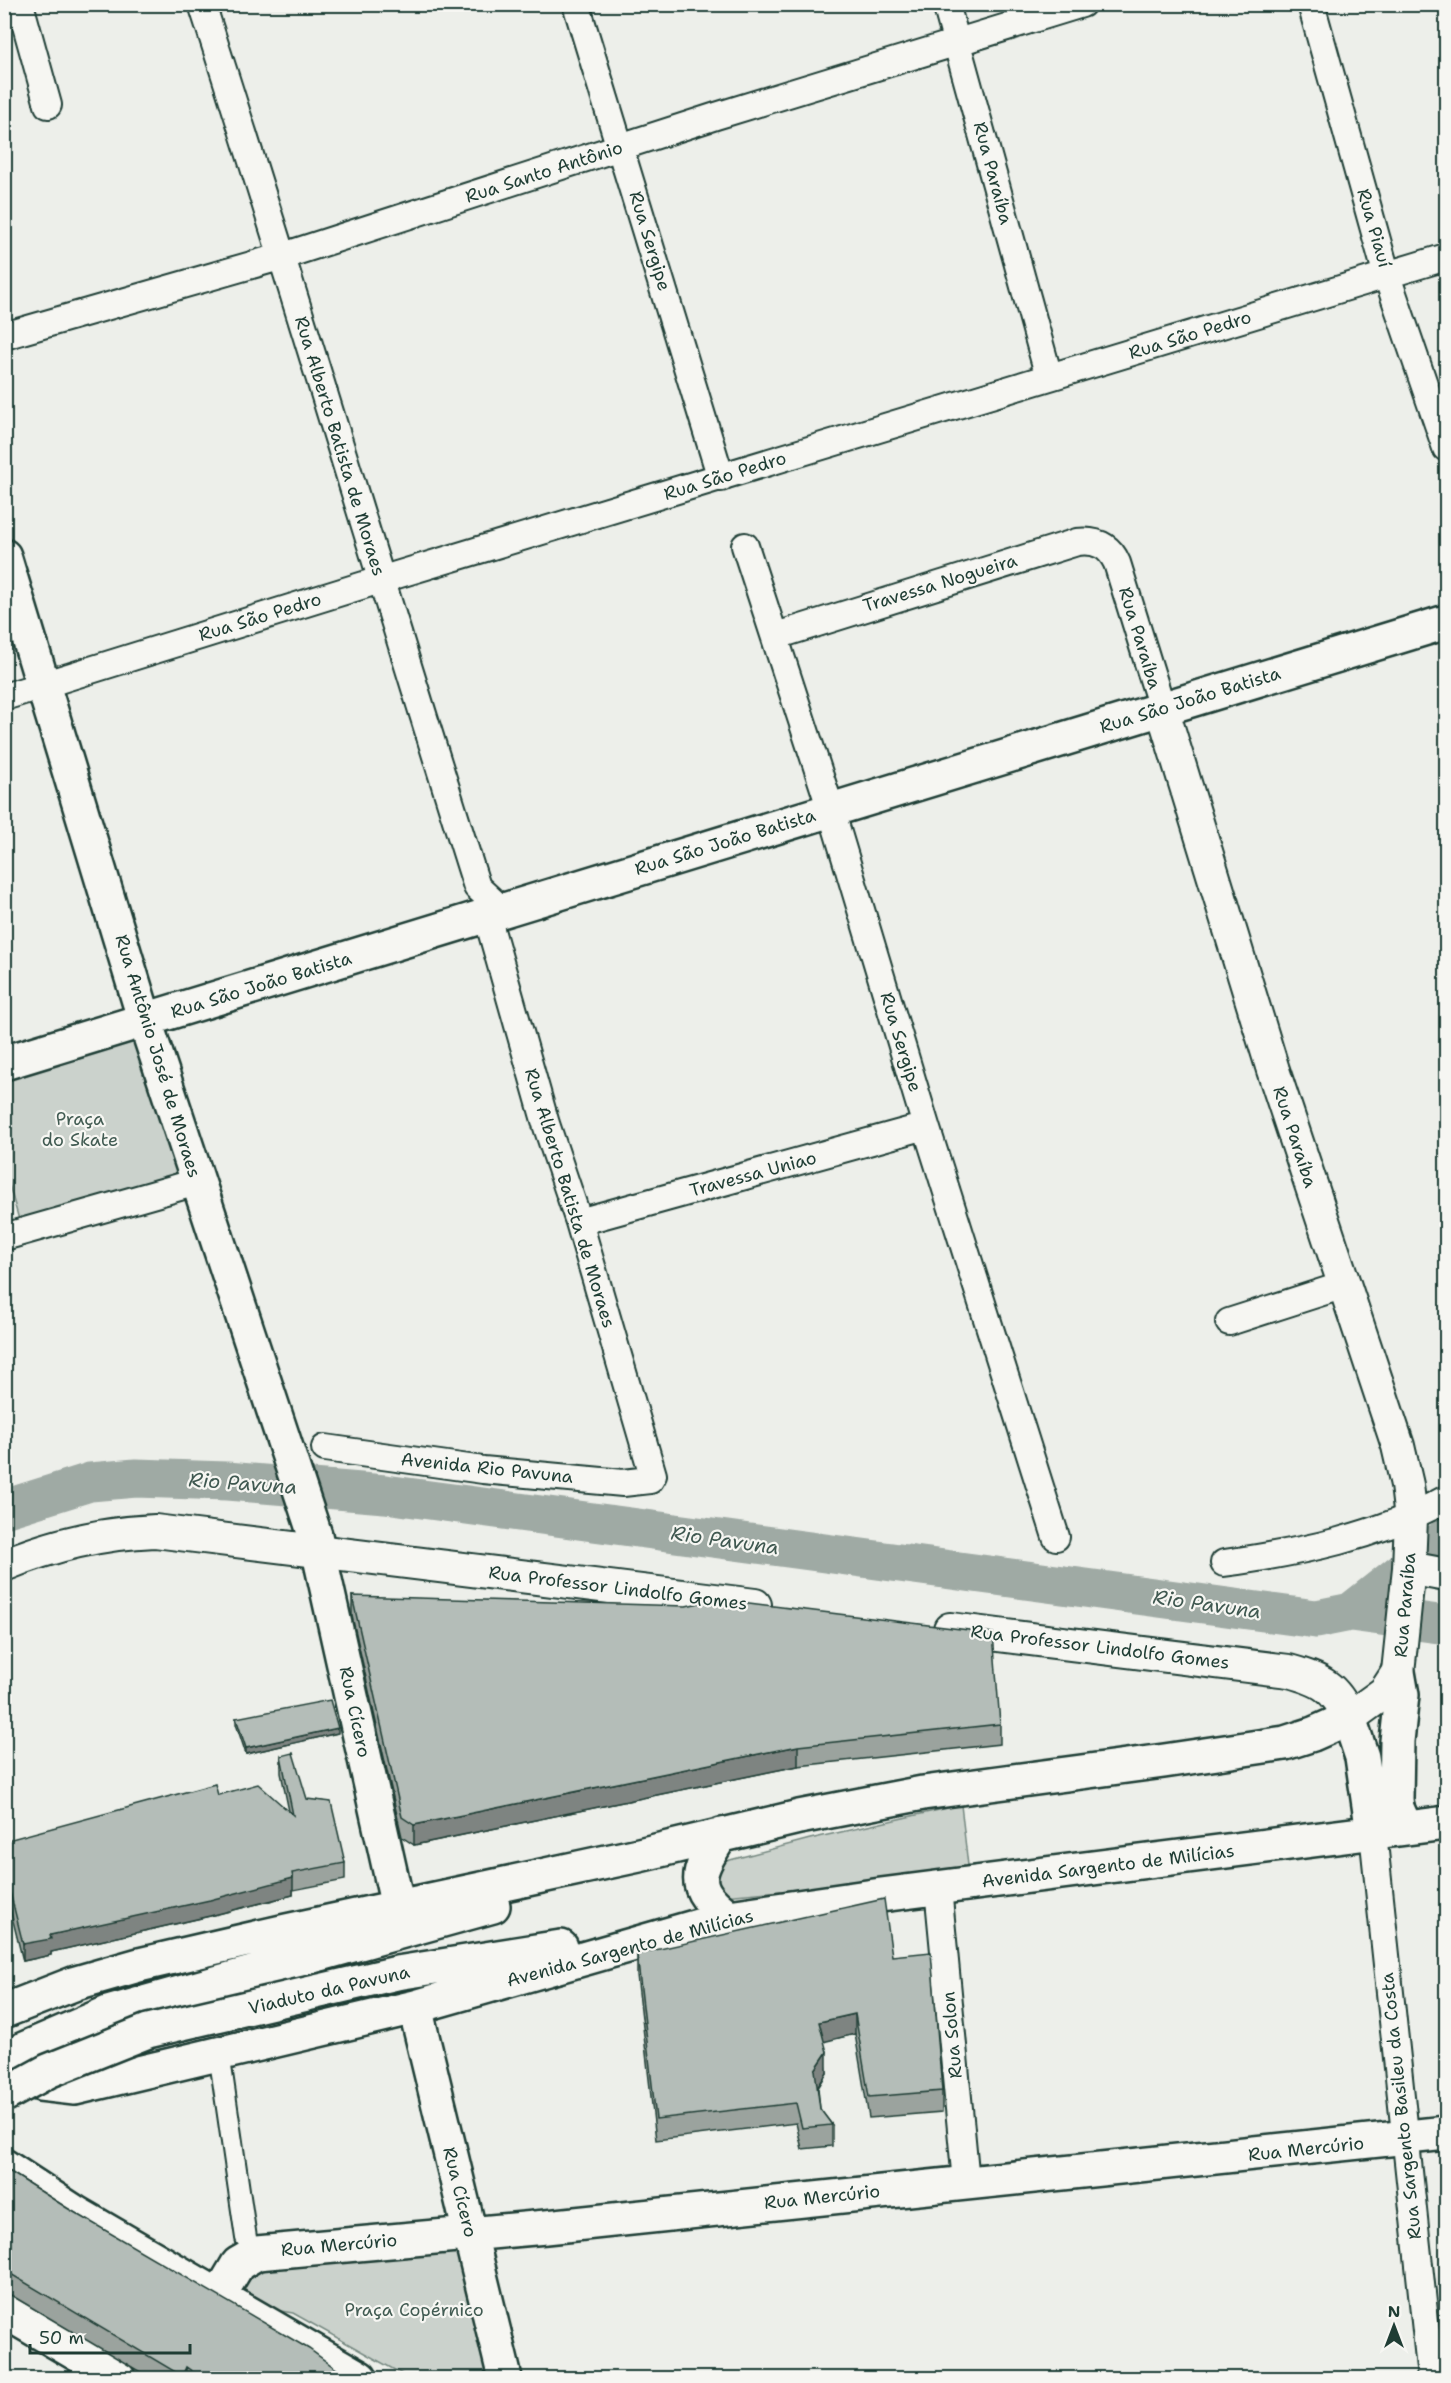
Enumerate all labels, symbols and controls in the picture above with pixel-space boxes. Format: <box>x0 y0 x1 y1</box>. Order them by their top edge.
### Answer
street label: Rua Paraíba <box>968 119 1018 227</box>
street label: Rua Santo Antônio <box>462 135 626 209</box>
street label: Rua Piauí <box>1351 186 1397 270</box>
street label: Rua Sergipe <box>623 188 677 294</box>
street label: Rua São Pedro <box>1126 305 1254 365</box>
street label: Rua Alberto Batista de Moraes <box>289 313 391 579</box>
street label: Rua São Pedro <box>661 446 789 506</box>
street label: Travessa Nogueira <box>860 548 1020 618</box>
street label: Rua Paraíba <box>1113 584 1167 692</box>
street label: Rua São Pedro <box>196 587 324 647</box>
street label: Rua São João Batista <box>1097 661 1283 739</box>
street label: Rua São João Batista <box>632 803 818 881</box>
street label: Rua Antônio José de Moraes <box>110 931 206 1181</box>
street label: Rua São João Batista <box>168 946 354 1024</box>
street label: Rua Sergipe <box>874 989 928 1095</box>
street label: Rua Alberto Batista de Moraes <box>519 1065 621 1331</box>
street label: Rua Paraíba <box>1267 1083 1323 1191</box>
park label: Praça do Skate <box>42 1107 118 1152</box>
street label: Travessa Uniao <box>687 1146 819 1202</box>
street label: Avenida Rio Pavuna <box>400 1447 574 1489</box>
water label: Rio Pavuna <box>188 1466 298 1500</box>
water label: Rio Pavuna <box>669 1520 781 1560</box>
street label: Rua Paraíba <box>1388 1551 1422 1659</box>
street label: Rua Professor Lindolfo Gomes <box>487 1560 749 1616</box>
water label: Rio Pavuna <box>1151 1584 1263 1624</box>
street label: Rua Professor Lindolfo Gomes <box>969 1619 1231 1675</box>
street label: Rua Cícero <box>334 1664 376 1760</box>
street label: Avenida Sargento de Milícias <box>980 1839 1236 1893</box>
street label: Avenida Sargento de Milícias <box>504 1903 756 1993</box>
street label: Viaduto da Pavuna <box>246 1960 412 2020</box>
street label: Rua Sargento Basileu da Costa <box>1375 1971 1427 2241</box>
street label: Rua Solon <box>936 1991 968 2079</box>
street label: Rua Mercúrio <box>1247 2131 1365 2167</box>
street label: Rua Cícero <box>437 2144 483 2240</box>
street label: Rua Mercúrio <box>763 2179 881 2215</box>
street label: Rua Mercúrio <box>280 2228 398 2262</box>
north arrow <box>1364 2296 1424 2356</box>
park label: Praça Copérnico <box>344 2298 484 2322</box>
text: N <box>1388 2301 1400 2322</box>
scale bar <box>30 2317 190 2355</box>
text: 50 m <box>39 2326 84 2350</box>

